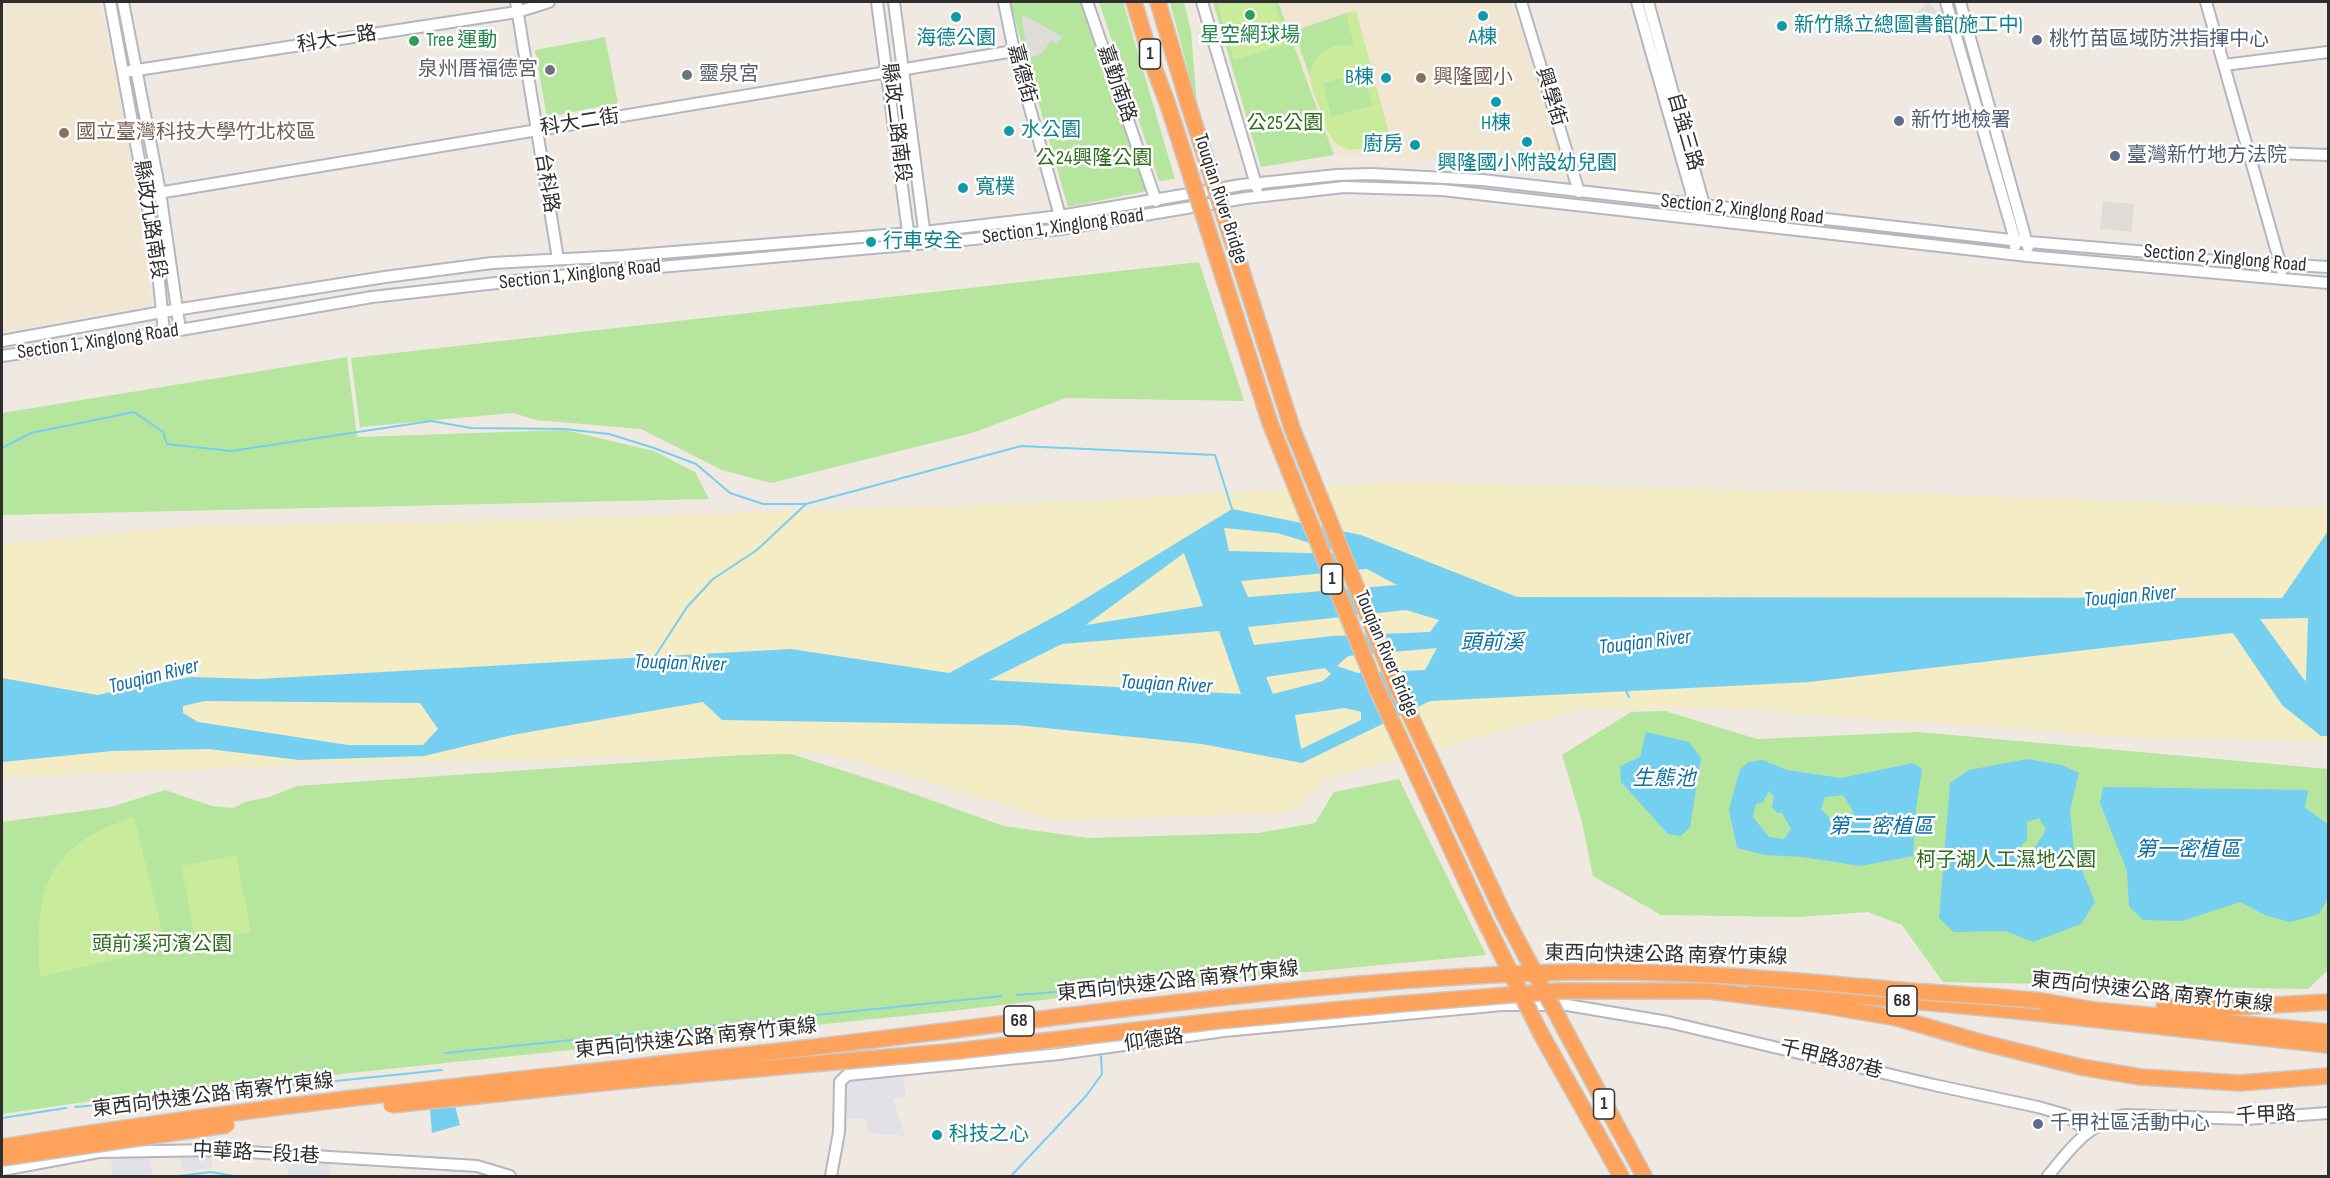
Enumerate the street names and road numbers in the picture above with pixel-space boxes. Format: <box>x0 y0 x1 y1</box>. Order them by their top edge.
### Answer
street label: 科大一路 <box>296 22 378 58</box>
road number: 1 <box>1140 39 1160 69</box>
street label: 嘉德街 <box>1002 42 1040 106</box>
street label: 嘉勤南路 <box>1092 42 1140 126</box>
street label: 縣政二路南段 <box>876 62 914 184</box>
street label: 興學街 <box>1530 65 1570 129</box>
street label: 自強三路 <box>1661 90 1707 174</box>
street label: 科大二街 <box>539 105 621 141</box>
street label: Touqian River Bridge <box>1188 131 1252 267</box>
street label: 台科路 <box>529 151 563 215</box>
street label: 縣政九路南段 <box>128 159 170 281</box>
street label: Section 2, Xinglong Road <box>1660 190 1824 230</box>
street label: Section 1, Xinglong Road <box>981 204 1145 250</box>
street label: Section 2, Xinglong Road <box>2143 240 2307 278</box>
street label: Section 1, Xinglong Road <box>498 255 662 295</box>
street label: Section 1, Xinglong Road <box>16 319 180 365</box>
road number: 1 <box>1322 564 1342 594</box>
street label: Touqian River Bridge <box>1349 587 1423 721</box>
street label: 東西向快速公路 南寮竹東線 <box>1544 942 1788 970</box>
street label: 東西向快速公路 南寮竹東線 <box>1056 957 1300 1007</box>
street label: 東西向快速公路 南寮竹東線 <box>2030 968 2274 1018</box>
road number: 68 <box>1887 986 1917 1016</box>
road number: 68 <box>1004 1006 1034 1036</box>
street label: 東西向快速公路 南寮竹東線 <box>574 1014 818 1064</box>
street label: 仰德路 <box>1123 1025 1185 1057</box>
street label: 千甲路387巷 <box>1777 1036 1885 1084</box>
street label: 東西向快速公路 南寮竹東線 <box>91 1069 335 1123</box>
road number: 1 <box>1594 1089 1614 1119</box>
street label: 千甲路 <box>2235 1102 2297 1130</box>
street label: 中華路一段1巷 <box>192 1139 320 1169</box>

